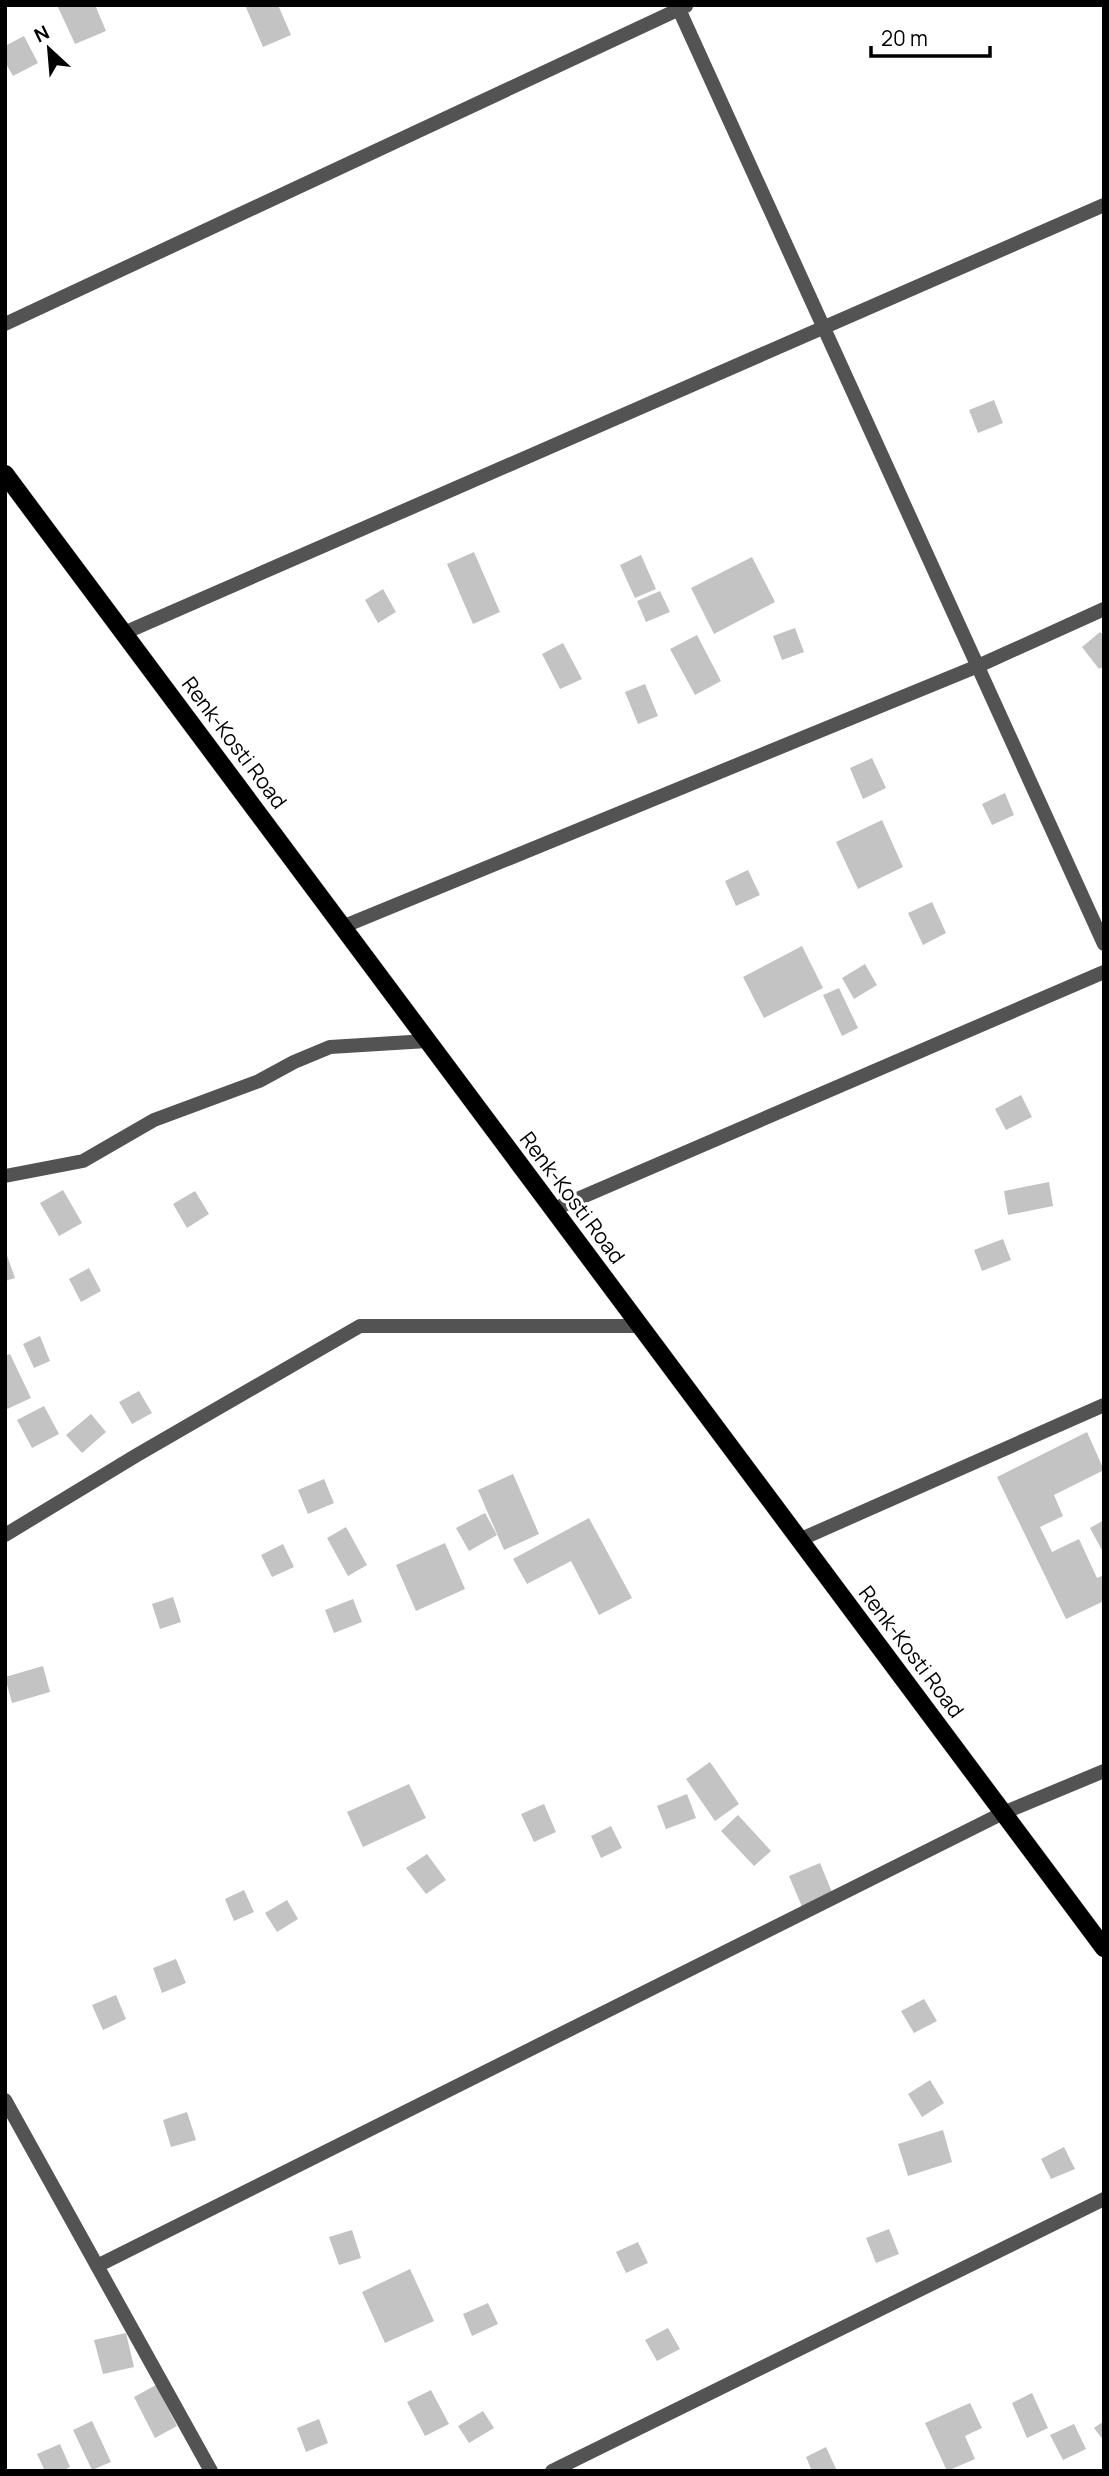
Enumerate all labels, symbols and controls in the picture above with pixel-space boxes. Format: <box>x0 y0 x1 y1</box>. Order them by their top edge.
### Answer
north arrow <box>14 14 84 84</box>
scale bar <box>871 14 990 58</box>
text: N <box>30 19 53 48</box>
text: 20 m <box>881 24 928 52</box>
street label: Renk-Kosti Road <box>176 671 294 814</box>
street label: Renk-Kosti Road <box>514 1126 632 1269</box>
street label: Renk-Kosti Road <box>853 1580 971 1723</box>

